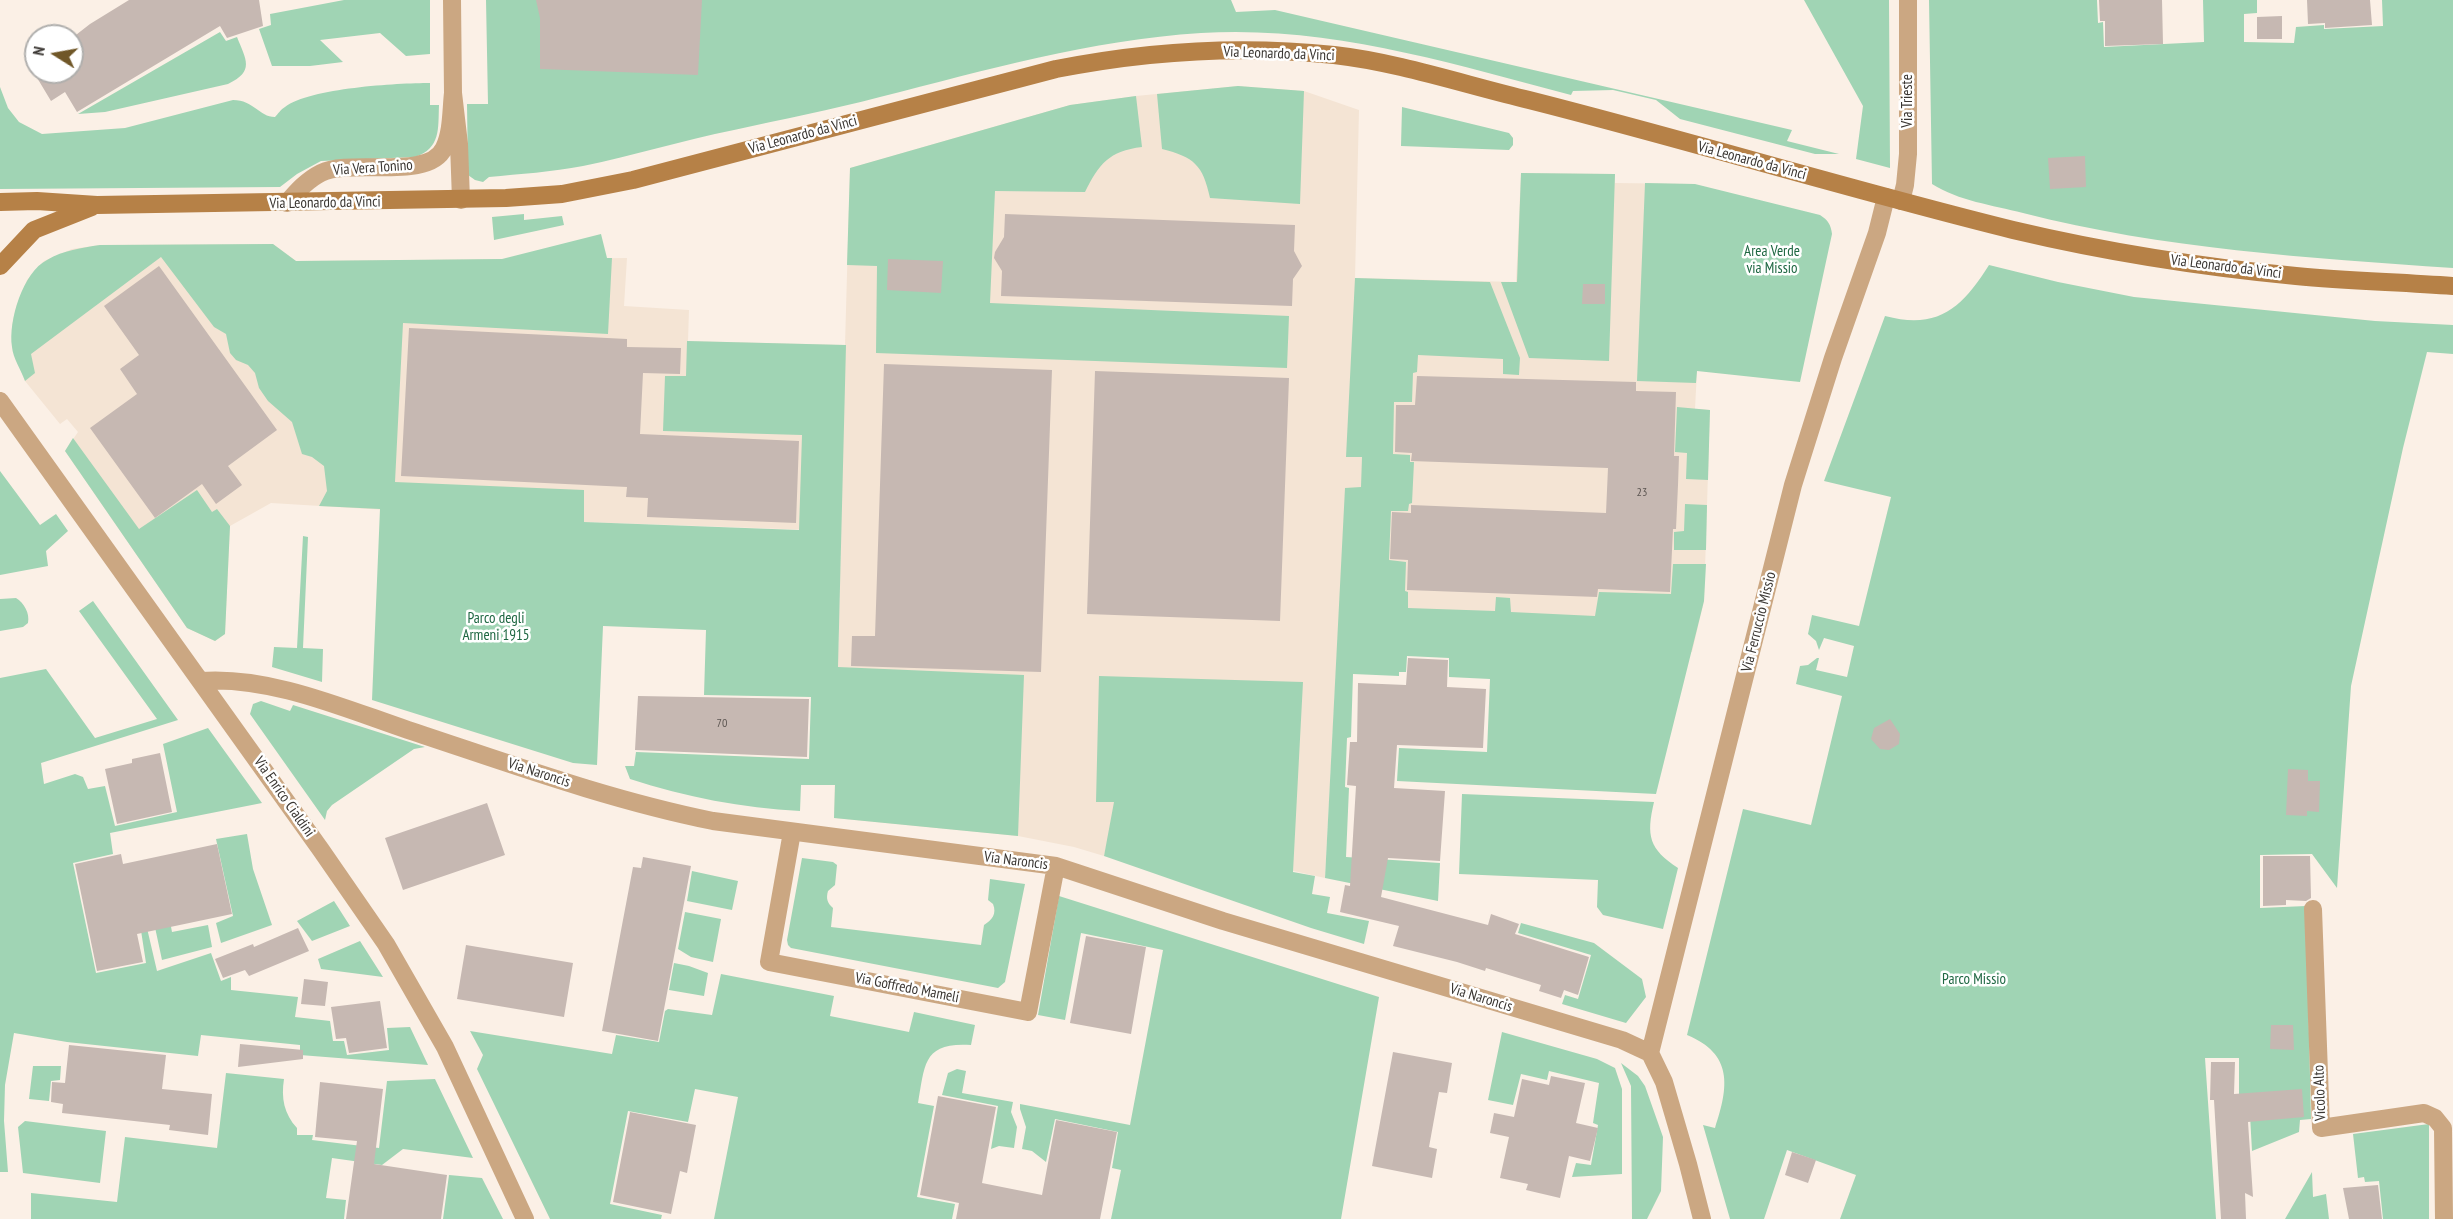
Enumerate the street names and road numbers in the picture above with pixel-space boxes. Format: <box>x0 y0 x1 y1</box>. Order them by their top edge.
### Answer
street label: Via Leonardo da Vinci <box>1223 43 1335 65</box>
street label: Via Trieste <box>1899 74 1917 128</box>
street label: Via Leonardo da Vinci <box>747 112 859 158</box>
street label: Via Leonardo da Vinci <box>1696 138 1808 184</box>
street label: Via Vera Tonino <box>333 156 413 180</box>
street label: Via Leonardo da Vinci <box>269 193 381 213</box>
street label: Via Leonardo da Vinci <box>2170 251 2282 283</box>
street label: Via Ferruccio Missio <box>1738 570 1780 674</box>
street label: Via Enrico Cialdini <box>250 753 318 841</box>
street label: Via Naroncis <box>506 755 572 791</box>
street label: Via Naroncis <box>983 848 1049 874</box>
street label: Via Goffredo Mameli <box>853 969 961 1007</box>
street label: Via Naroncis <box>1448 980 1514 1016</box>
street label: Vicolo Alto <box>2310 1065 2330 1121</box>

